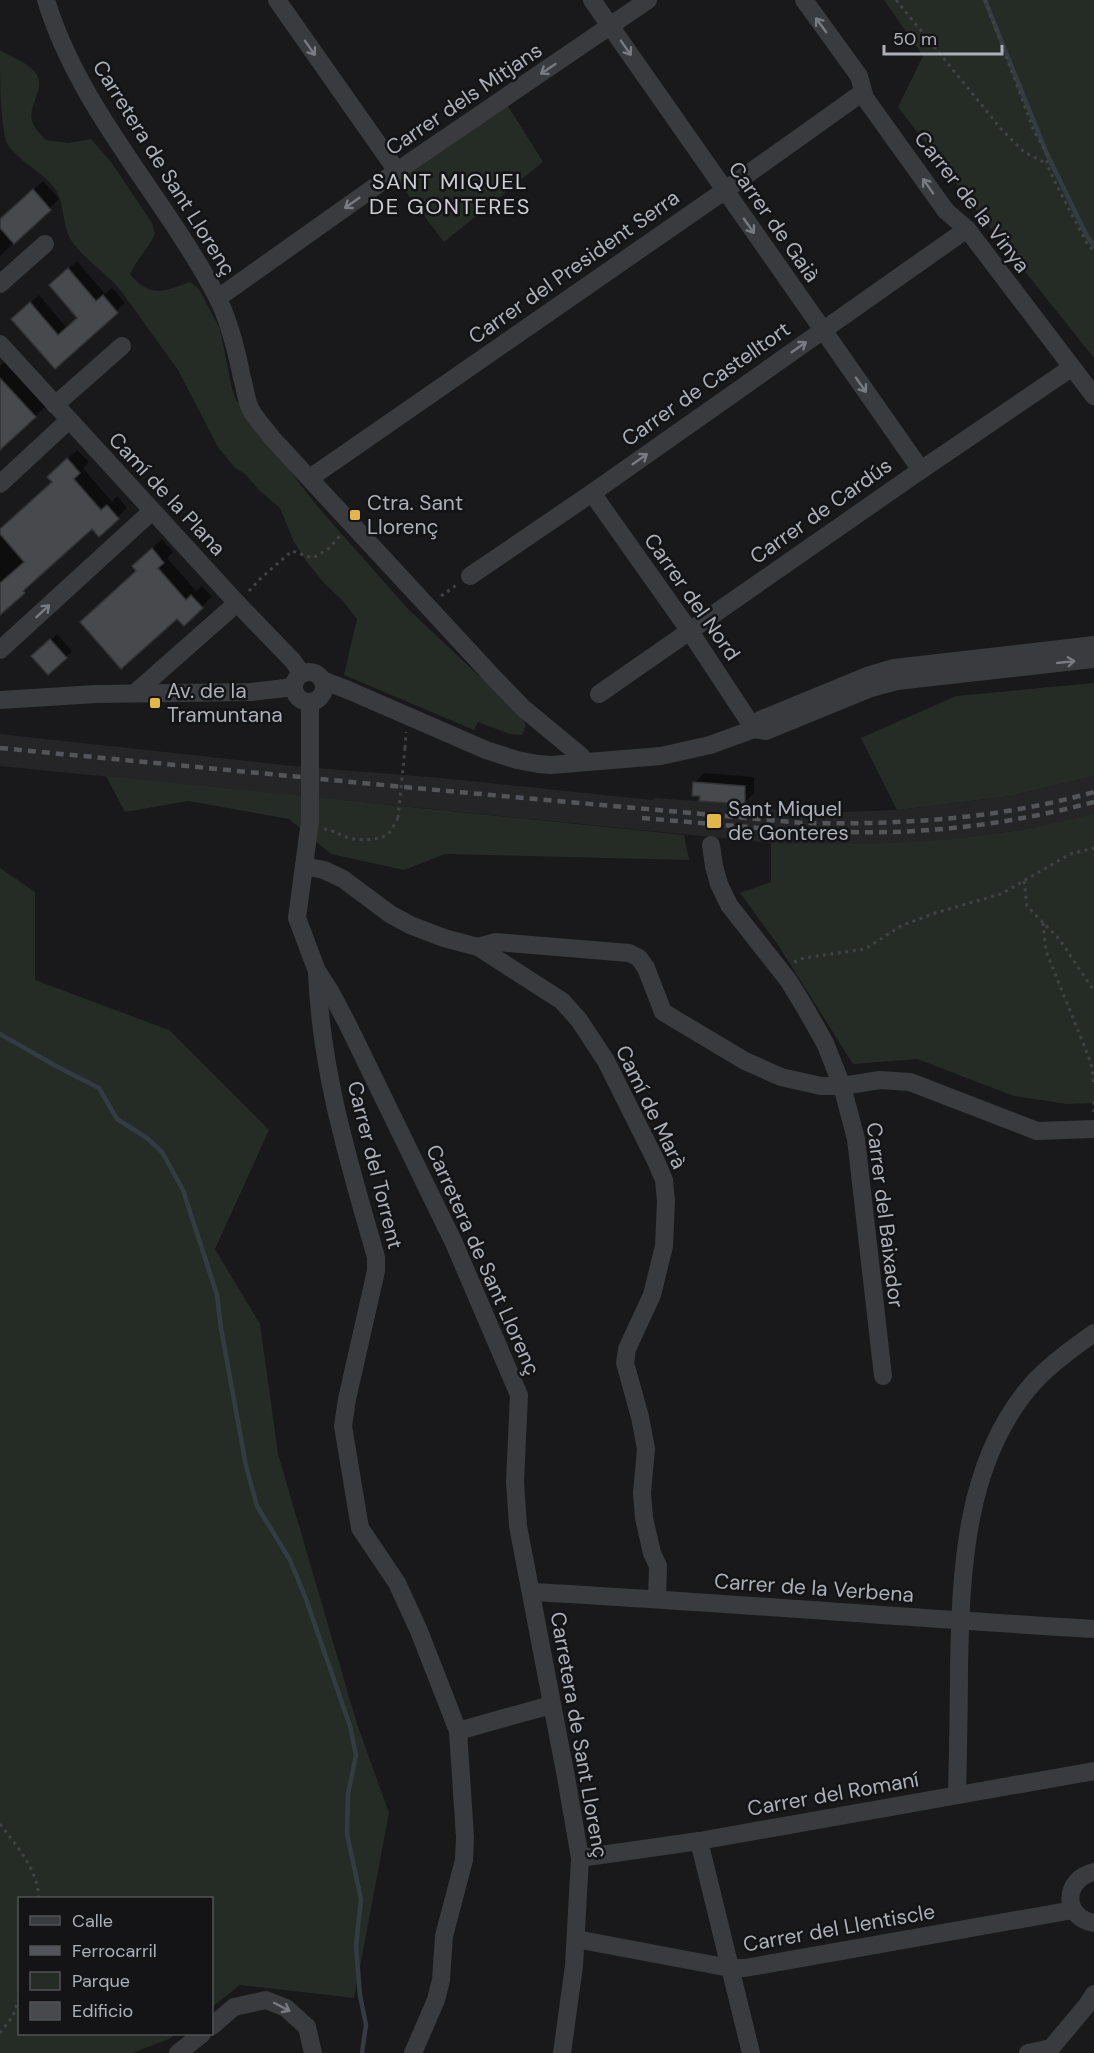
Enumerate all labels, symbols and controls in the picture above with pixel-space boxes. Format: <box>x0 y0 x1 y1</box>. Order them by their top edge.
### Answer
one-way arrow <box>815 17 827 33</box>
scale bar <box>884 18 1002 56</box>
text: 50 m <box>893 27 937 51</box>
street label: Carrer dels Mitjans <box>380 36 548 162</box>
one-way arrow <box>304 39 316 56</box>
one-way arrow <box>620 39 632 56</box>
street label: Carretera de Sant Llorenç <box>86 55 242 281</box>
one-way arrow <box>540 63 556 75</box>
street label: Carrer de la Vinya <box>908 125 1036 279</box>
street label: Carrer de Gaià <box>722 156 826 288</box>
district label: SANT MIQUEL DE GONTERES <box>369 167 531 221</box>
one-way arrow <box>922 179 934 195</box>
street label: Carrer del President Serra <box>463 183 685 351</box>
one-way arrow <box>345 197 361 209</box>
one-way arrow <box>743 217 755 233</box>
street label: Carrer de Castelltort <box>616 315 796 453</box>
one-way arrow <box>790 341 806 353</box>
one-way arrow <box>855 376 867 392</box>
street label: Camí de la Plana <box>102 426 232 562</box>
street label: Carrer de Cardús <box>744 452 898 570</box>
one-way arrow <box>631 453 647 465</box>
place label: Ctra. Sant Llorenç <box>367 489 463 541</box>
marker: Ctra. Sant Llorenç <box>348 508 362 522</box>
street label: Carrer del Nord <box>638 528 746 666</box>
one-way arrow <box>35 604 50 618</box>
one-way arrow <box>1056 656 1076 667</box>
place label: Av. de la Tramuntana <box>167 677 283 729</box>
marker: Av. de la Tramuntana <box>148 696 162 710</box>
place label: Sant Miquel de Gonteres <box>728 795 849 847</box>
marker: Sant Miquel de Gonteres <box>705 812 723 830</box>
street label: Camí de Marà <box>609 1040 693 1174</box>
street label: Carrer del Torrent <box>341 1078 409 1252</box>
street label: Carrer del Baixador <box>860 1121 910 1310</box>
street label: Carretera de Sant Llorenç <box>419 1140 547 1380</box>
street label: Carrer de la Verbena <box>713 1567 915 1609</box>
street label: Carretera de Sant Llorenç <box>544 1610 614 1860</box>
street label: Carrer del Romaní <box>745 1765 921 1823</box>
legend <box>18 1897 213 2035</box>
street label: Carrer del Llentiscle <box>741 1897 937 1959</box>
text: Calle <box>72 1909 113 1933</box>
text: Ferrocarril <box>72 1939 157 1963</box>
text: Parque <box>72 1969 130 1993</box>
text: Edificio <box>72 1999 133 2023</box>
one-way arrow <box>272 2002 290 2013</box>

